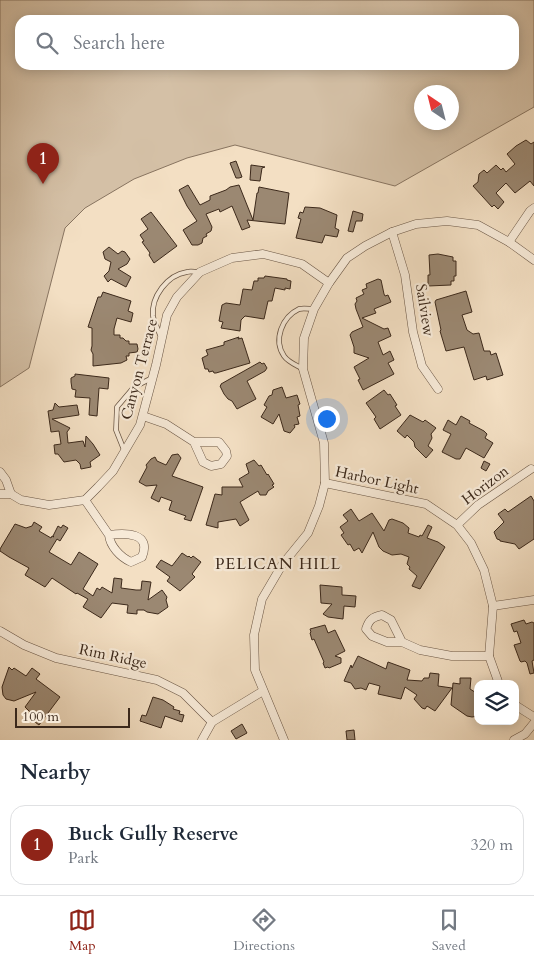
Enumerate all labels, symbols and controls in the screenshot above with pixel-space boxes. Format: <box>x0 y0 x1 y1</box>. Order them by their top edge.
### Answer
search box <box>15 15 519 70</box>
icon: search <box>33 29 61 57</box>
text: Search here <box>73 30 165 56</box>
north arrow <box>414 85 459 130</box>
pin: 1 <box>27 143 59 184</box>
street label: Sailview <box>411 282 439 338</box>
street label: Canyon Terrace <box>116 316 162 422</box>
your location <box>314 406 340 432</box>
street label: Harbor Light <box>333 461 421 499</box>
street label: Horizon <box>458 461 513 509</box>
district label: PELICAN HILL <box>215 553 341 575</box>
street label: Rim Ridge <box>77 639 149 673</box>
map controls <box>474 680 519 725</box>
button: layers <box>474 680 519 725</box>
scale bar <box>15 705 130 728</box>
text: 100 m <box>22 707 59 726</box>
text: Nearby <box>20 758 91 787</box>
text: Buck Gully Reserve <box>68 821 238 847</box>
text: 1 <box>33 834 41 856</box>
text: 320 m <box>471 834 513 856</box>
text: Park <box>68 847 99 869</box>
tab: Map <box>68 906 96 955</box>
tab: Directions <box>233 906 295 955</box>
tab: Saved <box>432 906 466 955</box>

